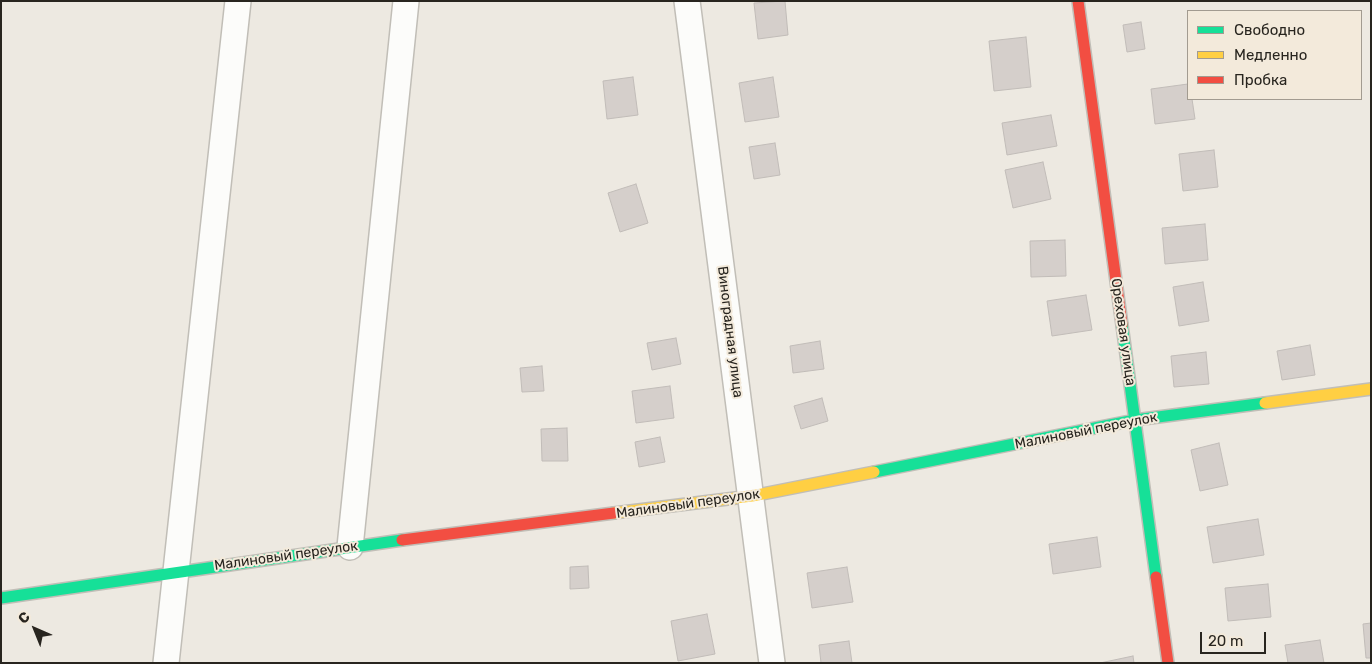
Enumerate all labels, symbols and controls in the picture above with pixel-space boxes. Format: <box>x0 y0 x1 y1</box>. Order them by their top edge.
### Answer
legend <box>1187 10 1362 100</box>
text: Свободно <box>1234 21 1305 39</box>
text: Медленно <box>1234 46 1307 64</box>
text: Пробка <box>1234 71 1287 89</box>
street label: Виноградная улица <box>714 265 746 399</box>
street label: Ореховая улица <box>1107 277 1139 387</box>
street label: Малиновый переулок <box>1013 409 1159 453</box>
street label: Малиновый переулок <box>615 486 761 522</box>
street label: Малиновый переулок <box>213 538 359 574</box>
north arrow <box>10 604 60 654</box>
text: С <box>15 608 34 627</box>
scale bar <box>1202 622 1268 654</box>
text: 20 m <box>1208 632 1243 650</box>

